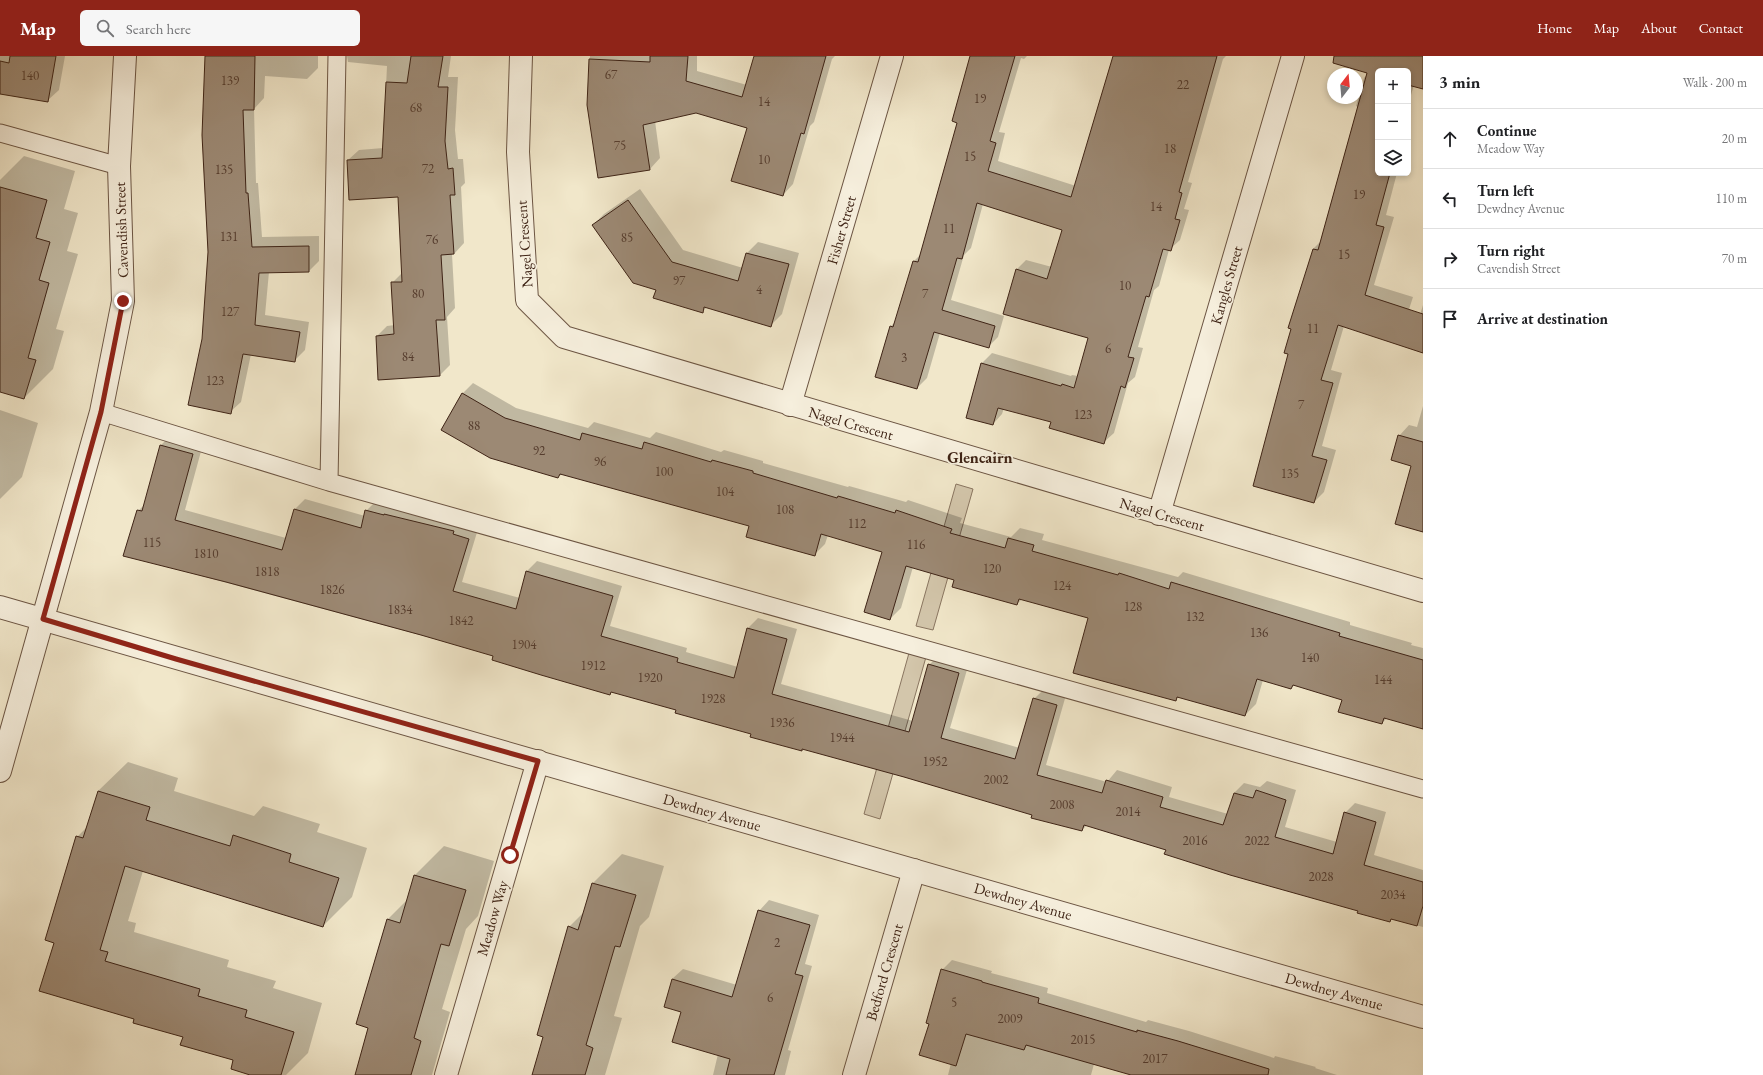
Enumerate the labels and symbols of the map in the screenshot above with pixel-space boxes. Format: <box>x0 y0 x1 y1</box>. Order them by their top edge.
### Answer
house number: 67 <box>605 66 618 83</box>
house number: 140 <box>21 67 39 84</box>
north arrow <box>1327 68 1363 104</box>
house number: 139 <box>221 72 240 89</box>
house number: 22 <box>1177 76 1190 93</box>
house number: 19 <box>974 90 987 107</box>
house number: 14 <box>758 93 771 110</box>
house number: 68 <box>410 99 422 116</box>
house number: 75 <box>614 137 626 154</box>
house number: 18 <box>1164 140 1176 157</box>
house number: 15 <box>964 148 976 165</box>
house number: 10 <box>758 151 770 168</box>
house number: 72 <box>422 160 435 177</box>
house number: 135 <box>215 161 233 178</box>
street label: Cavendish Street <box>110 181 132 278</box>
house number: 19 <box>1353 186 1366 203</box>
street label: Fisher Street <box>822 193 860 267</box>
house number: 14 <box>1150 198 1163 215</box>
street label: Nagel Crescent <box>511 199 537 288</box>
house number: 11 <box>943 220 955 237</box>
house number: 131 <box>220 228 238 245</box>
house number: 85 <box>621 229 633 246</box>
house number: 76 <box>426 231 438 248</box>
street label: Kangles Street <box>1206 243 1246 327</box>
house number: 15 <box>1338 246 1350 263</box>
house number: 97 <box>673 272 686 289</box>
house number: 10 <box>1119 277 1131 294</box>
house number: 4 <box>756 281 763 298</box>
house number: 80 <box>412 285 424 302</box>
house number: 7 <box>922 285 929 302</box>
route end <box>114 292 132 310</box>
house number: 127 <box>221 303 240 320</box>
house number: 11 <box>1307 320 1319 337</box>
house number: 6 <box>1105 340 1111 357</box>
house number: 84 <box>402 348 415 365</box>
house number: 3 <box>901 349 907 366</box>
house number: 123 <box>206 372 224 389</box>
house number: 7 <box>1298 396 1305 413</box>
street label: Nagel Crescent <box>806 402 896 444</box>
house number: 123 <box>1074 406 1092 423</box>
house number: 88 <box>468 417 480 434</box>
house number: 92 <box>533 442 546 459</box>
district label: Glencairn <box>947 447 1013 468</box>
house number: 96 <box>594 453 606 470</box>
house number: 100 <box>655 463 673 480</box>
house number: 135 <box>1281 465 1299 482</box>
house number: 104 <box>716 483 735 500</box>
street label: Nagel Crescent <box>1117 493 1207 535</box>
house number: 108 <box>776 501 794 518</box>
house number: 112 <box>848 515 867 532</box>
house number: 115 <box>143 534 161 551</box>
house number: 116 <box>907 536 925 553</box>
house number: 1810 <box>194 545 218 562</box>
house number: 120 <box>983 560 1001 577</box>
house number: 1818 <box>255 563 279 580</box>
house number: 124 <box>1053 577 1072 594</box>
house number: 1826 <box>320 581 344 598</box>
house number: 128 <box>1124 598 1142 615</box>
house number: 1834 <box>388 601 413 618</box>
house number: 132 <box>1186 608 1205 625</box>
house number: 1842 <box>449 612 474 629</box>
house number: 136 <box>1250 624 1268 641</box>
house number: 1904 <box>512 636 537 653</box>
house number: 140 <box>1301 649 1319 666</box>
house number: 1912 <box>581 657 606 674</box>
house number: 1920 <box>638 669 662 686</box>
house number: 144 <box>1374 671 1393 688</box>
house number: 1928 <box>701 690 725 707</box>
house number: 1936 <box>770 714 794 731</box>
house number: 1944 <box>830 729 855 746</box>
house number: 1952 <box>923 753 948 770</box>
house number: 2002 <box>984 771 1009 788</box>
street label: Dewdney Avenue <box>661 789 763 835</box>
house number: 2008 <box>1050 796 1074 813</box>
house number: 2014 <box>1116 803 1141 820</box>
house number: 2016 <box>1183 832 1207 849</box>
house number: 2022 <box>1245 832 1270 849</box>
route start <box>501 846 519 864</box>
house number: 2028 <box>1309 868 1333 885</box>
street label: Meadow Way <box>472 878 512 958</box>
street label: Dewdney Avenue <box>972 878 1074 924</box>
house number: 2034 <box>1381 886 1406 903</box>
street label: Bedford Crescent <box>861 921 907 1023</box>
house number: 2 <box>774 934 781 951</box>
street label: Dewdney Avenue <box>1283 968 1385 1014</box>
house number: 6 <box>767 989 773 1006</box>
house number: 5 <box>951 994 957 1011</box>
house number: 2009 <box>998 1010 1023 1027</box>
house number: 2015 <box>1071 1031 1095 1048</box>
house number: 2017 <box>1143 1050 1168 1067</box>

